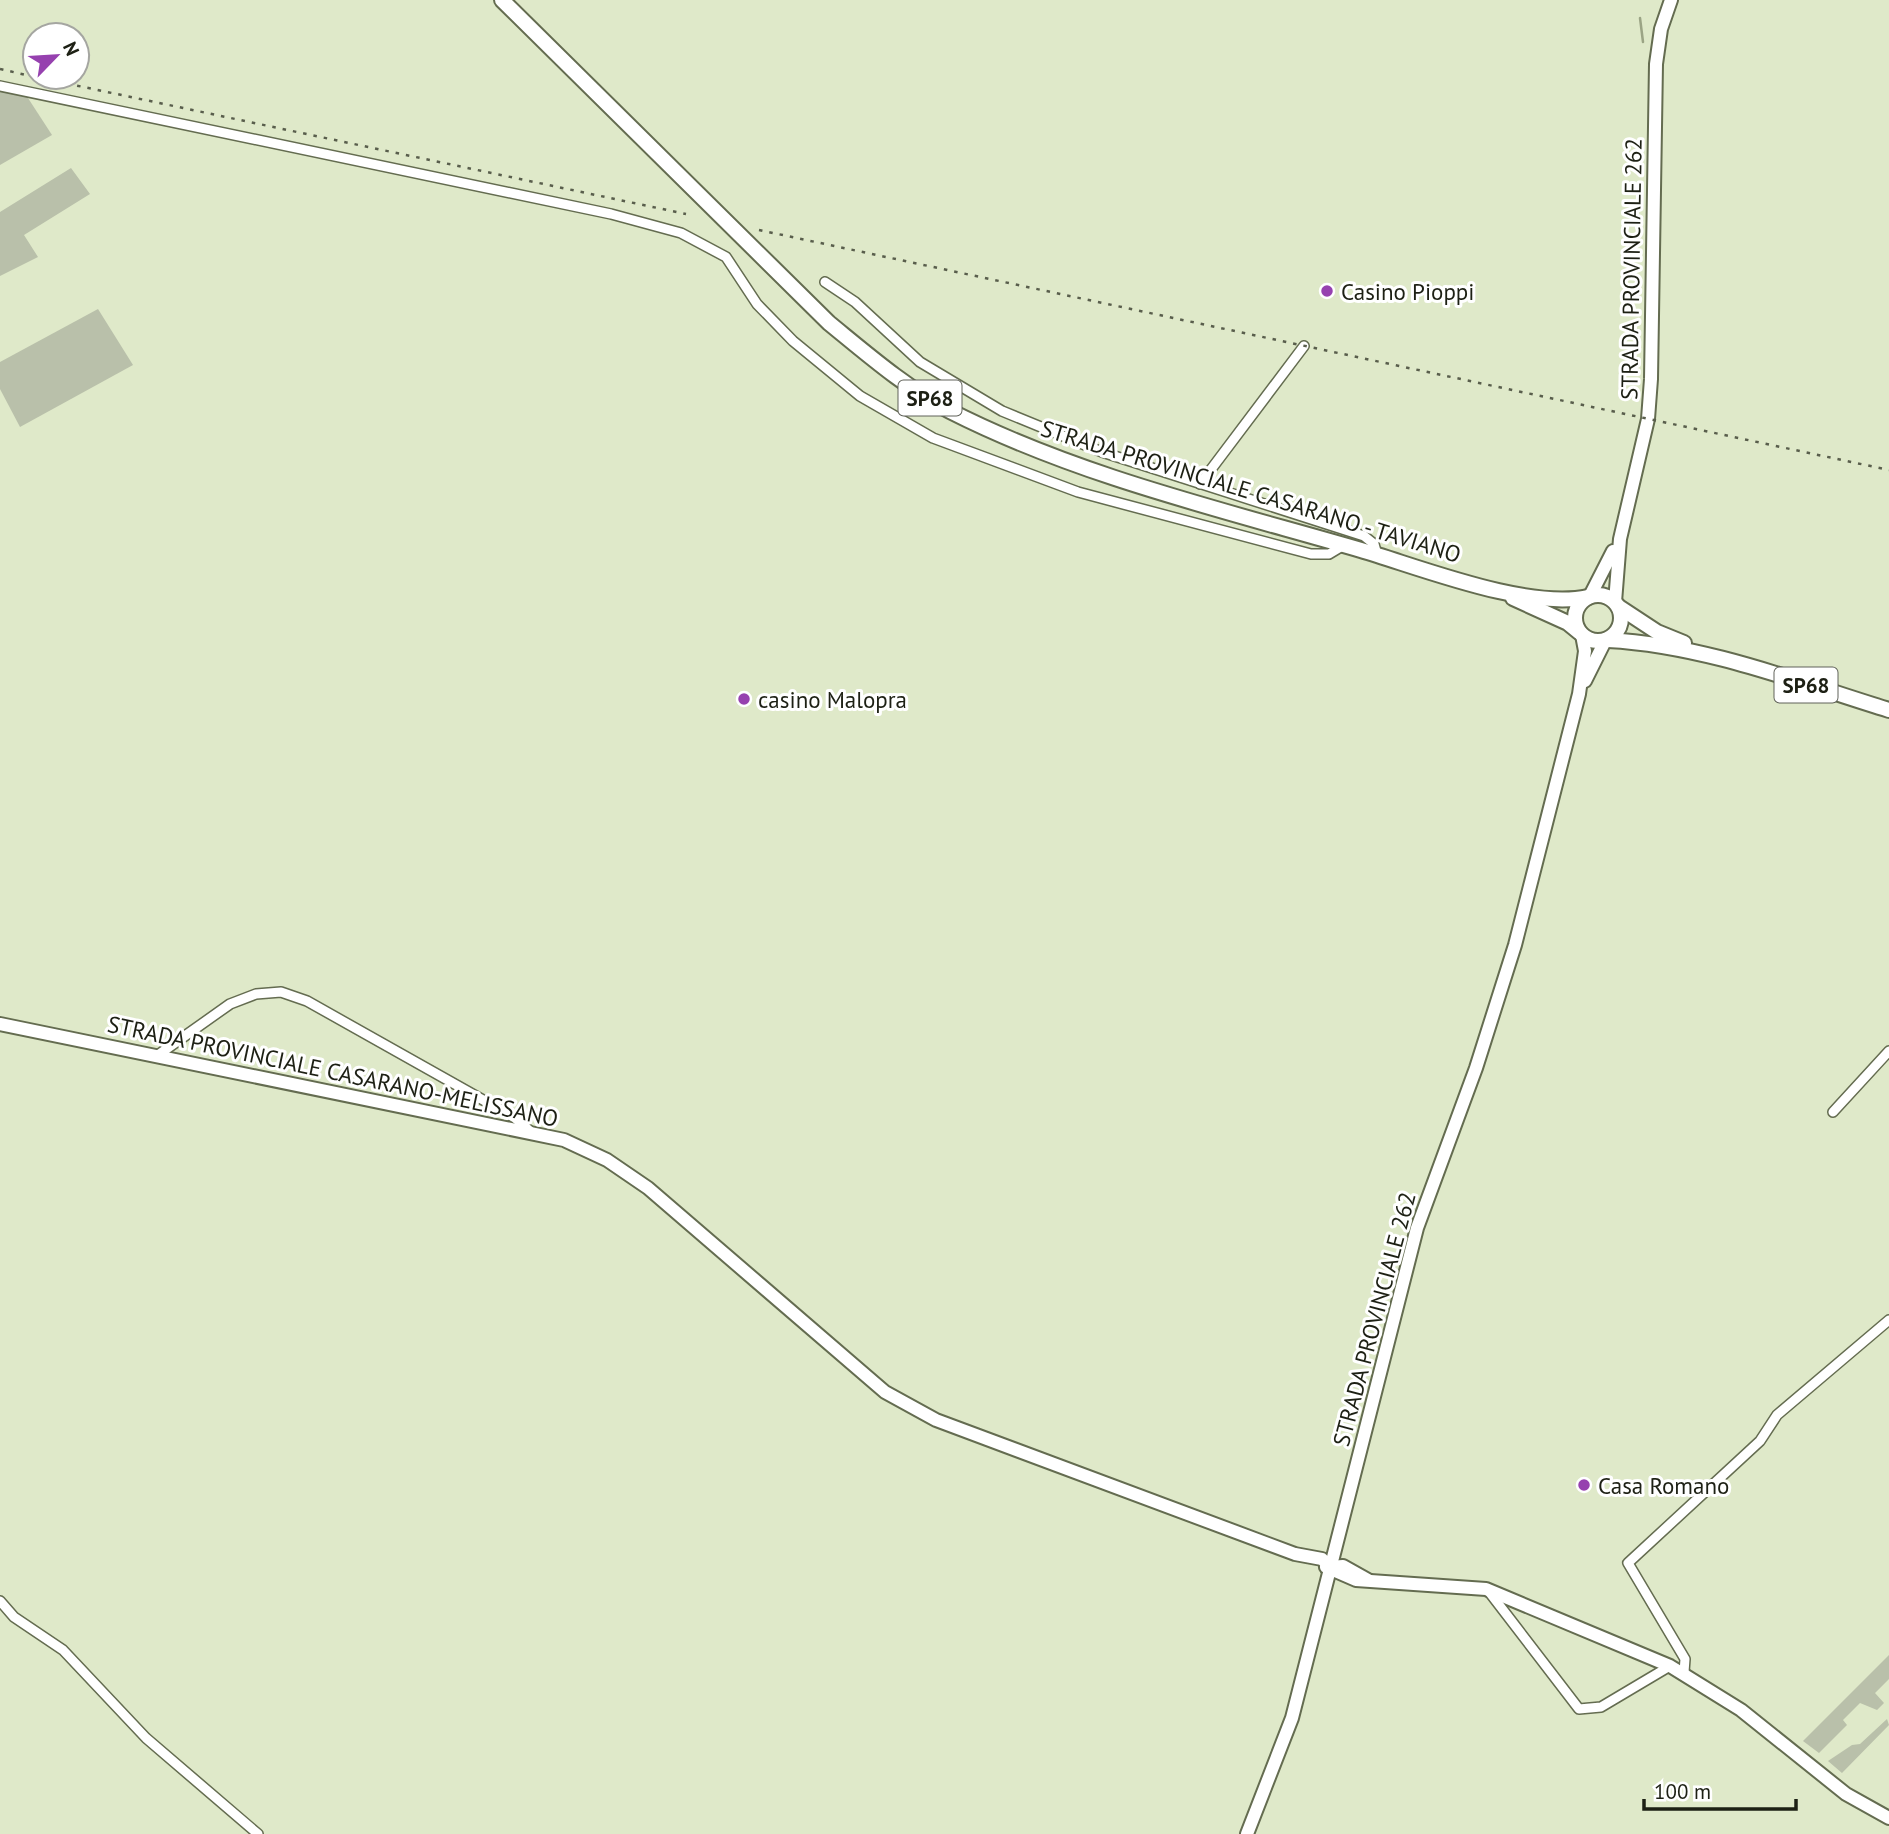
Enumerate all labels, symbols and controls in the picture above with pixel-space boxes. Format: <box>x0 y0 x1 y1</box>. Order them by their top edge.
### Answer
north arrow <box>21 21 91 91</box>
text: N <box>58 38 85 60</box>
street label: STRADA PROVINCIALE 262 <box>1614 138 1648 400</box>
place label: Casino Pioppi <box>1341 277 1474 306</box>
marker: Casino Pioppi <box>1319 283 1335 299</box>
road number: SP68 <box>898 380 962 416</box>
street label: STRADA PROVINCIALE CASARANO - TAVIANO <box>1037 413 1465 569</box>
road number: SP68 <box>1774 668 1838 702</box>
place label: casino Malopra <box>758 685 907 714</box>
marker: casino Malopra <box>736 691 752 707</box>
street label: STRADA PROVINCIALE CASARANO-MELISSANO <box>105 1009 561 1133</box>
street label: STRADA PROVINCIALE 262 <box>1326 1189 1422 1449</box>
place label: Casa Romano <box>1598 1471 1729 1500</box>
marker: Casa Romano <box>1576 1477 1592 1493</box>
scale bar <box>1644 1768 1796 1812</box>
text: 100 m <box>1654 1778 1711 1805</box>

